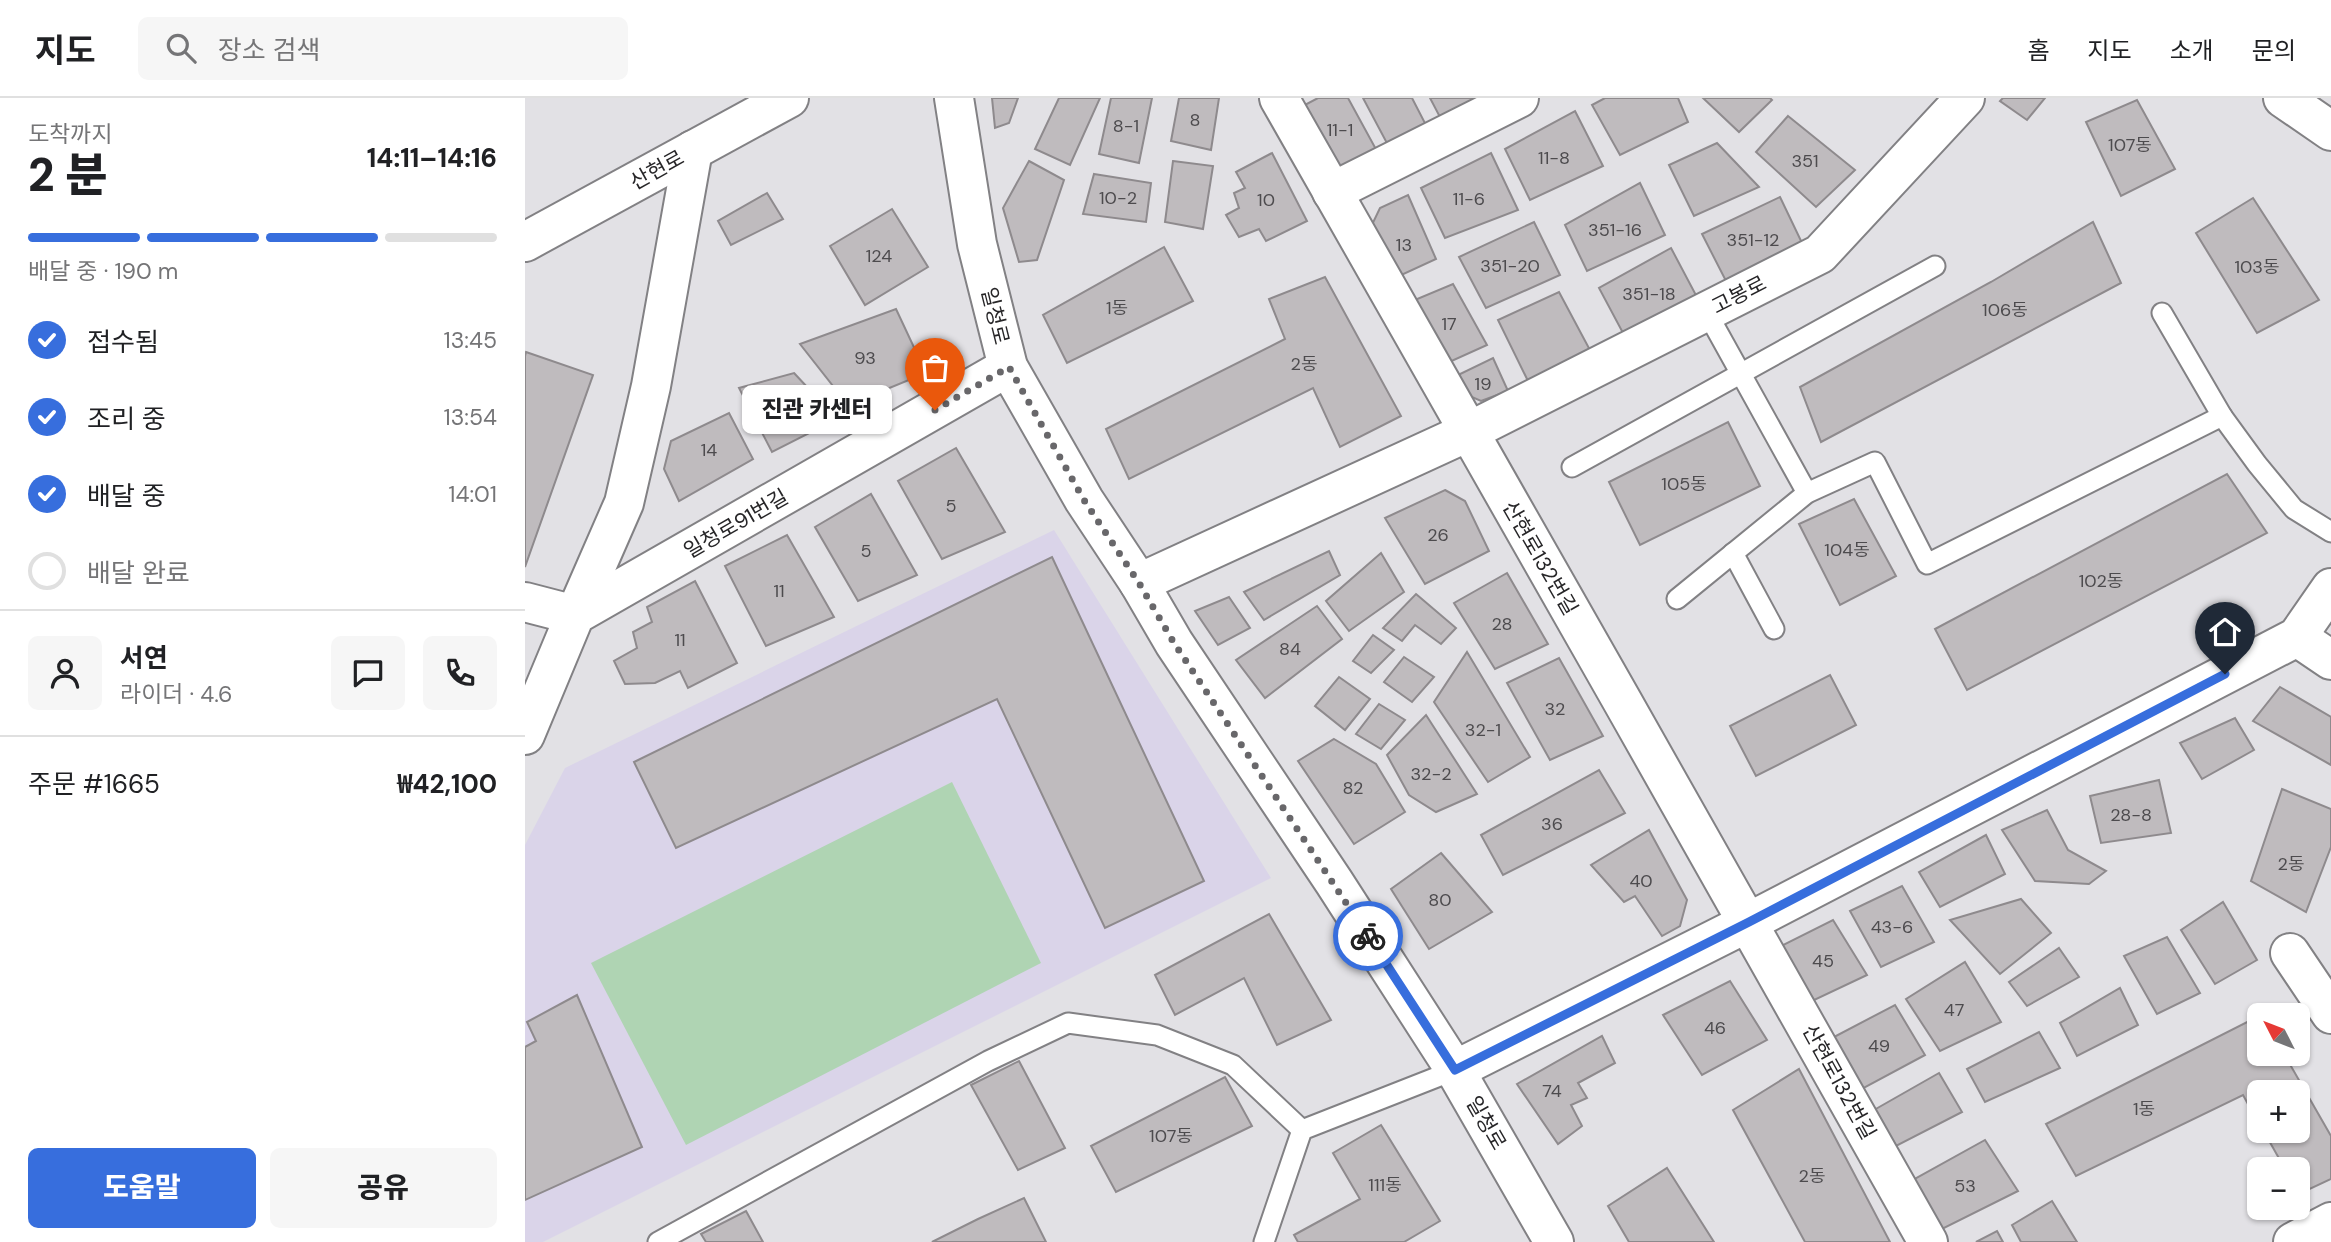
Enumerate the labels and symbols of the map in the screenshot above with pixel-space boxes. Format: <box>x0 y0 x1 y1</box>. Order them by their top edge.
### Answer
house number: 8 <box>1190 108 1200 132</box>
house number: 8-1 <box>1113 114 1139 138</box>
house number: 11-1 <box>1327 118 1353 142</box>
house number: 107동 <box>2108 133 2152 157</box>
street label: 산현로 <box>625 144 689 196</box>
house number: 11-8 <box>1538 146 1570 170</box>
house number: 351 <box>1791 149 1819 173</box>
house number: 10-2 <box>1099 186 1137 210</box>
house number: 11-6 <box>1453 187 1485 211</box>
house number: 10 <box>1257 188 1275 212</box>
house number: 351-16 <box>1588 218 1642 242</box>
house number: 351-12 <box>1727 228 1779 252</box>
house number: 13 <box>1396 233 1412 257</box>
house number: 124 <box>866 244 892 268</box>
house number: 351-20 <box>1480 254 1540 278</box>
house number: 103동 <box>2234 255 2280 279</box>
street label: 고봉로 <box>1707 269 1771 321</box>
house number: 351-18 <box>1622 282 1676 306</box>
street label: 일청로 <box>974 284 1016 348</box>
house number: 1동 <box>1106 296 1128 320</box>
house number: 106동 <box>1982 298 2028 322</box>
house number: 17 <box>1441 312 1457 336</box>
pin <box>905 338 965 410</box>
house number: 93 <box>854 346 876 370</box>
house number: 2동 <box>1291 352 1317 376</box>
house number: 19 <box>1475 372 1491 396</box>
callout: 진관 카센터 <box>743 386 893 434</box>
house number: 14 <box>701 438 717 462</box>
house number: 105동 <box>1661 472 1707 496</box>
street label: 일청로91번길 <box>679 483 793 565</box>
house number: 5 <box>946 494 956 518</box>
street label: 산현로132번길 <box>1496 496 1584 620</box>
house number: 26 <box>1427 523 1449 547</box>
house number: 104동 <box>1824 538 1870 562</box>
house number: 5 <box>861 539 871 563</box>
house number: 102동 <box>2079 569 2123 593</box>
house number: 11 <box>773 579 785 603</box>
pin <box>2195 602 2255 674</box>
house number: 28 <box>1491 612 1513 636</box>
house number: 11 <box>674 628 686 652</box>
house number: 84 <box>1279 637 1301 661</box>
house number: 32 <box>1544 697 1566 721</box>
house number: 32-1 <box>1465 718 1501 742</box>
house number: 32-2 <box>1410 762 1452 786</box>
house number: 82 <box>1342 776 1364 800</box>
house number: 28-8 <box>2110 803 2152 827</box>
house number: 36 <box>1541 812 1563 836</box>
house number: 2동 <box>2278 852 2304 876</box>
house number: 40 <box>1629 869 1653 893</box>
house number: 80 <box>1428 888 1452 912</box>
courier <box>1333 901 1403 971</box>
house number: 43-6 <box>1871 915 1913 939</box>
house number: 45 <box>1812 949 1834 973</box>
house number: 47 <box>1944 998 1964 1022</box>
north arrow <box>2247 1003 2310 1066</box>
house number: 46 <box>1704 1016 1726 1040</box>
street label: 산현로132번길 <box>1796 1019 1882 1145</box>
house number: 49 <box>1868 1034 1890 1058</box>
house number: 74 <box>1542 1079 1562 1103</box>
street label: 일청로 <box>1459 1091 1513 1155</box>
house number: 1동 <box>2133 1097 2155 1121</box>
house number: 107동 <box>1149 1124 1193 1148</box>
house number: 2동 <box>1799 1164 1825 1188</box>
house number: 111동 <box>1368 1173 1402 1197</box>
house number: 53 <box>1954 1174 1976 1198</box>

